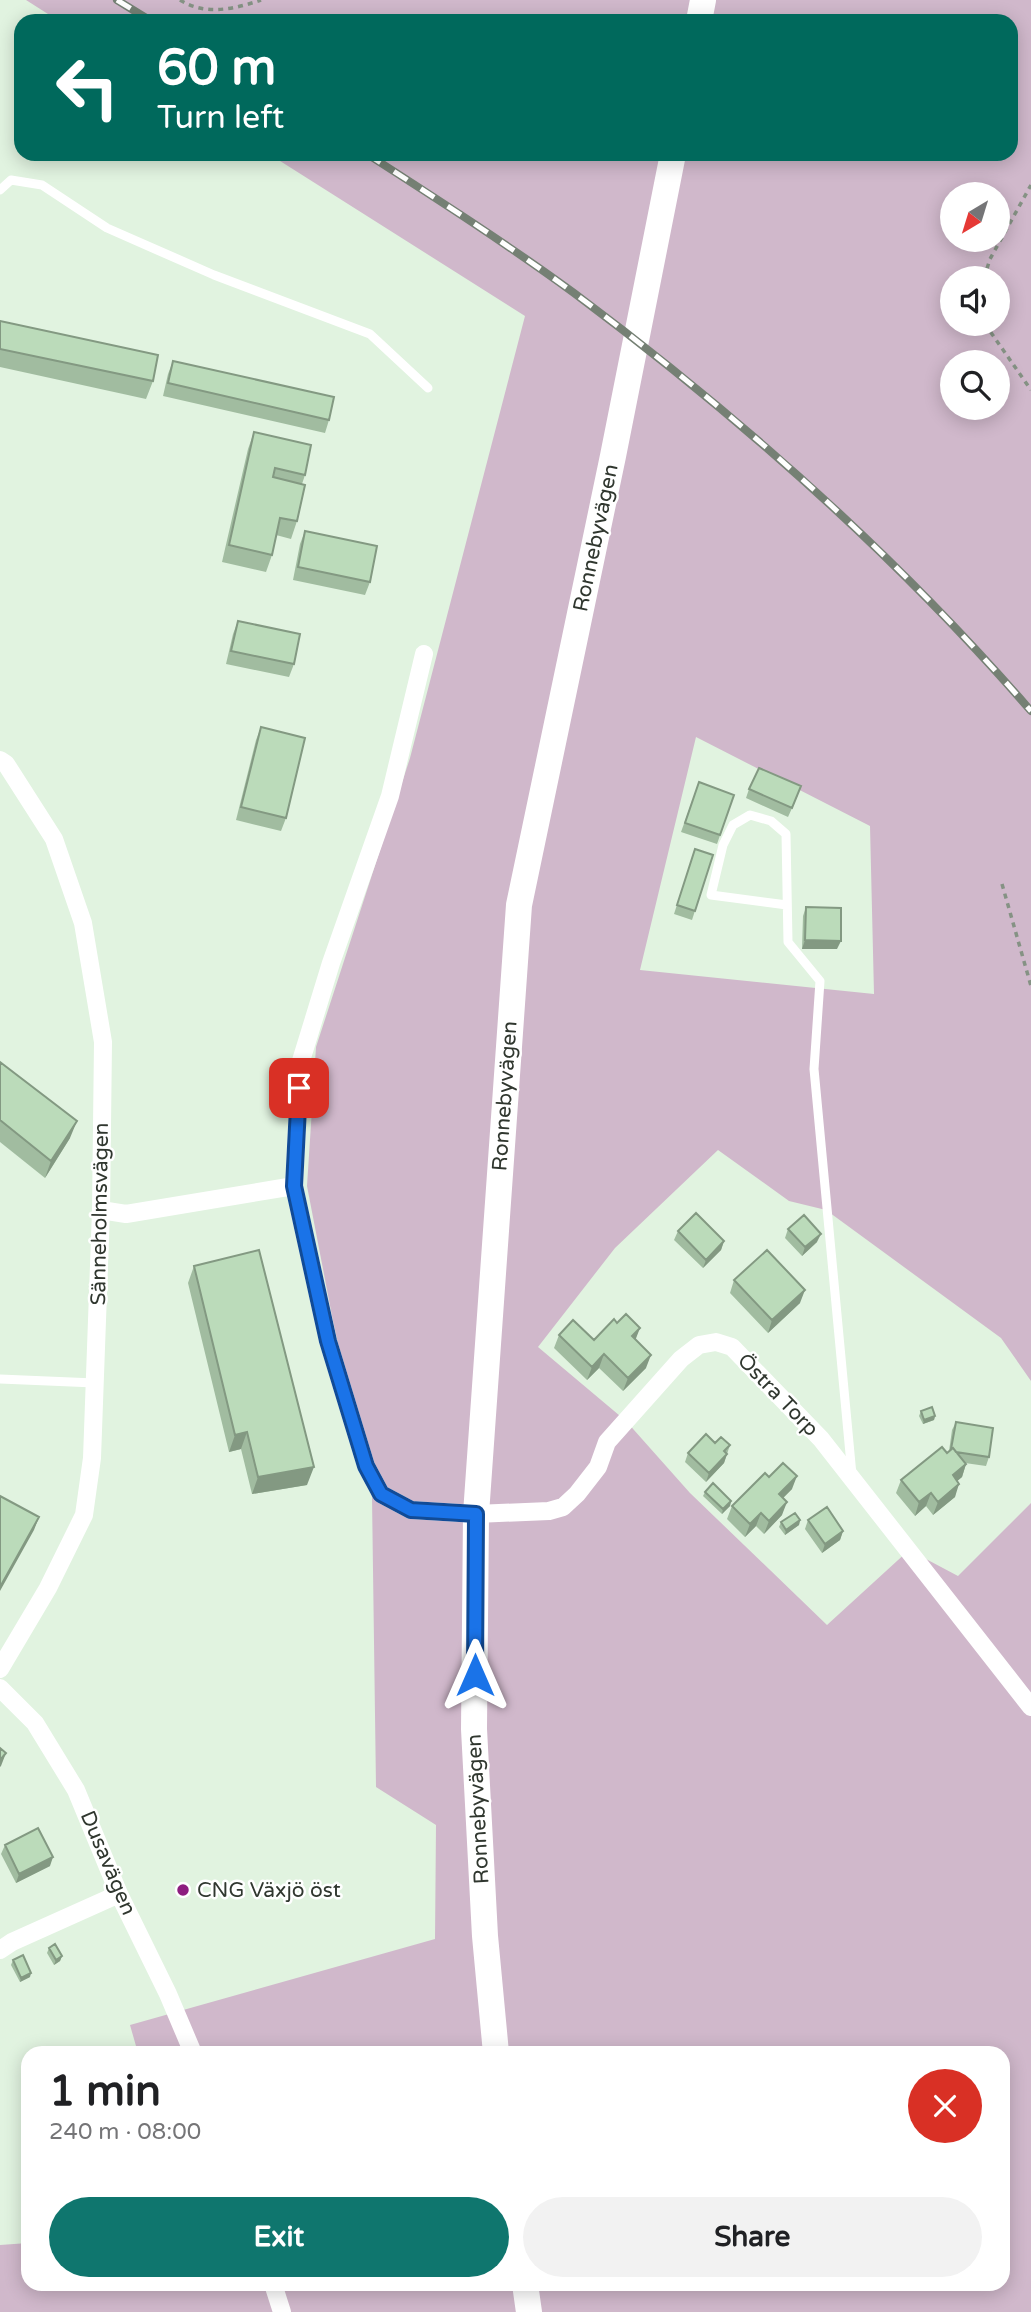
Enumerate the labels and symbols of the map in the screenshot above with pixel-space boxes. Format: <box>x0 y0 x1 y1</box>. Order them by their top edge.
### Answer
north arrow <box>940 182 1010 252</box>
street label: Ronnebyvägen <box>568 462 624 614</box>
street label: Ronnebyvägen <box>487 1020 523 1172</box>
pin <box>269 1058 329 1118</box>
street label: Sänneholmsvägen <box>86 1122 114 1306</box>
street label: Östra Torp <box>732 1348 824 1442</box>
position arrow <box>438 1638 512 1712</box>
street label: Ronnebyvägen <box>462 1733 494 1885</box>
street label: Dusavägen <box>75 1807 141 1919</box>
place label: CNG Växjö öst <box>197 1878 341 1903</box>
marker: CNG Växjö öst <box>175 1882 191 1898</box>

